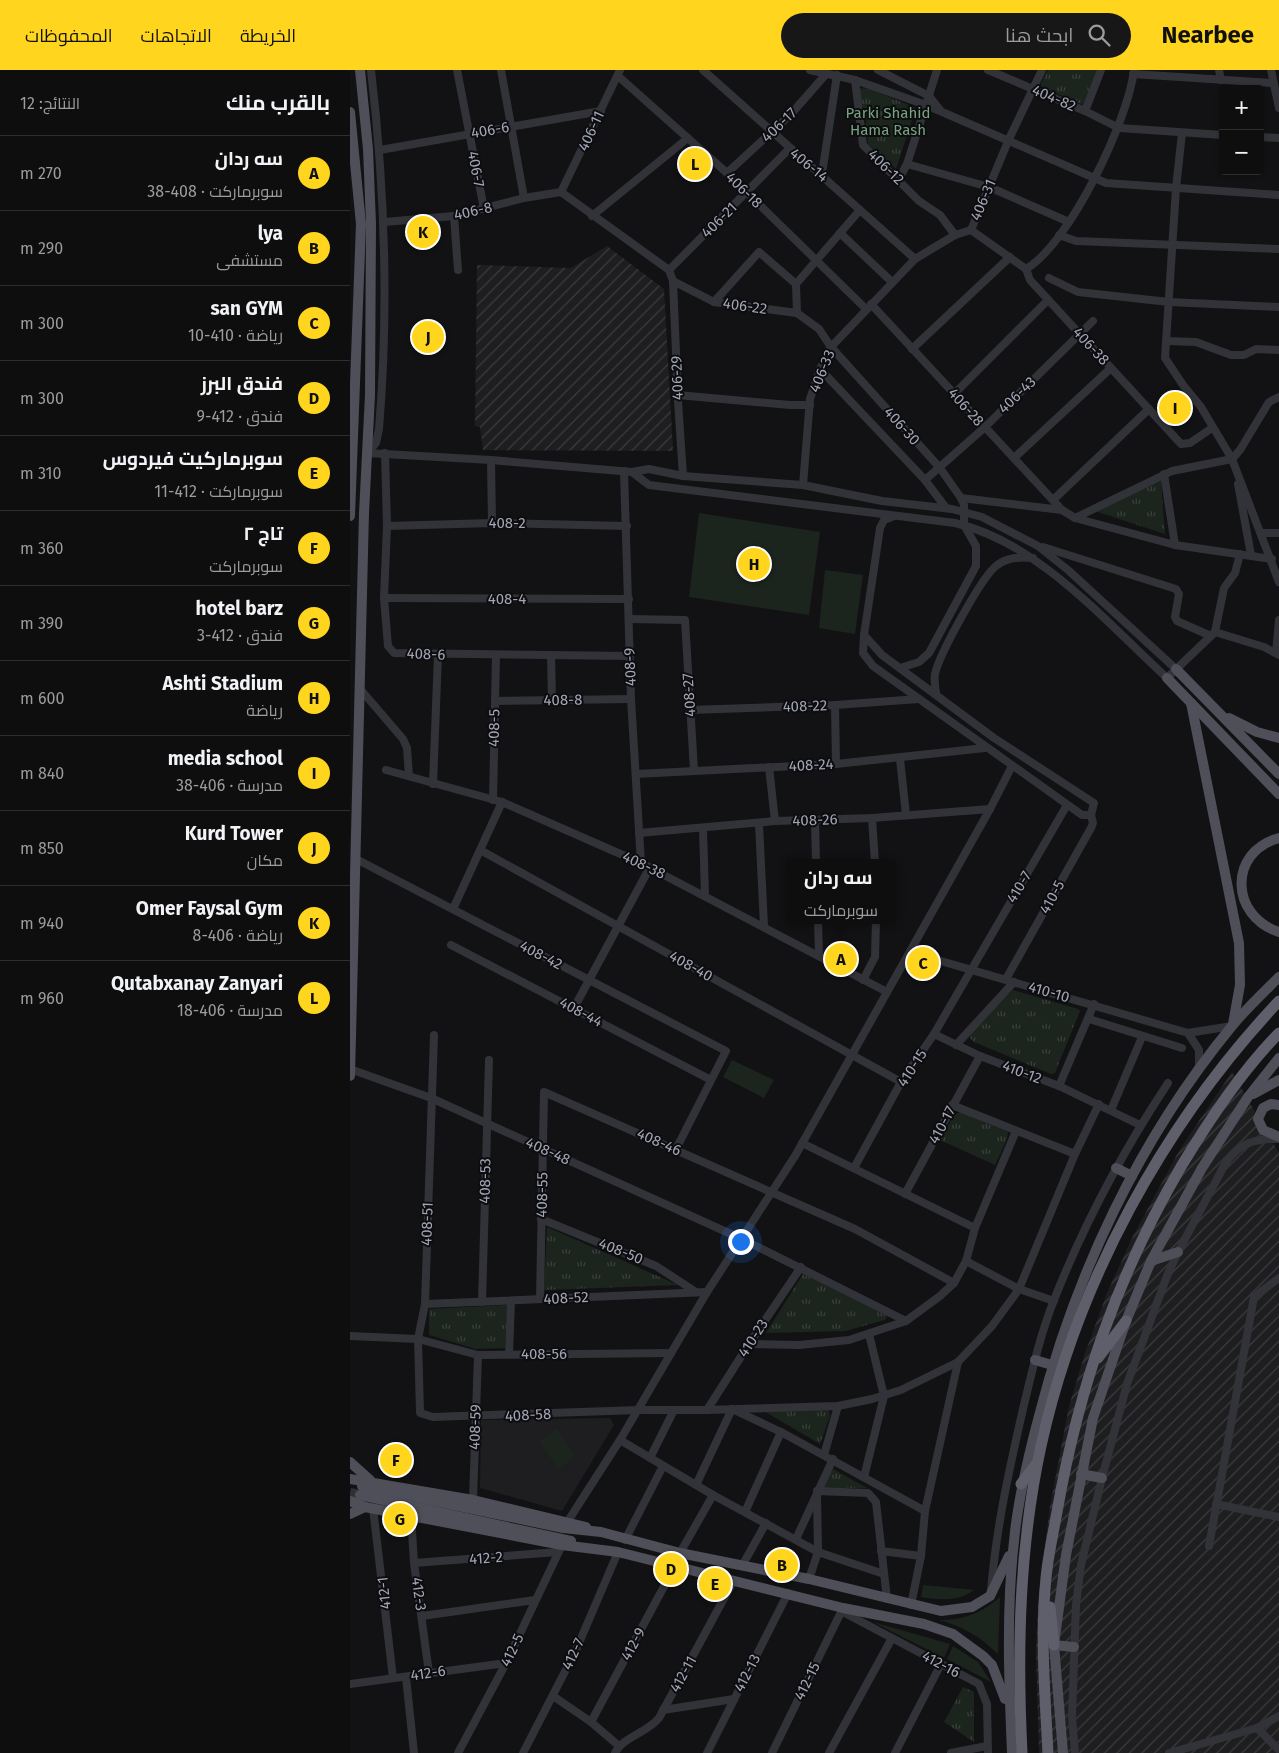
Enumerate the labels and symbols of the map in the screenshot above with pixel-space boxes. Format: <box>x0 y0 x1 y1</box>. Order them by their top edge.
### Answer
street label: 404-82 <box>1029 81 1079 115</box>
street label: 406-17 <box>757 104 801 146</box>
park label: Parki Shahid Hama Rash <box>846 104 930 139</box>
street label: 406-11 <box>574 108 608 154</box>
street label: 406-6 <box>470 118 510 142</box>
street label: 406-14 <box>786 144 832 186</box>
pin: L <box>679 145 711 183</box>
street label: 406-12 <box>864 145 908 189</box>
street label: 406-7 <box>464 150 488 189</box>
street label: 406-18 <box>722 168 766 212</box>
street label: 406-31 <box>966 177 1000 223</box>
street label: 406-8 <box>452 198 494 224</box>
street label: 406-21 <box>697 198 741 242</box>
pin: K <box>407 213 439 251</box>
street label: 406-22 <box>722 294 768 318</box>
pin: J <box>412 318 444 356</box>
street label: 406-38 <box>1069 323 1113 369</box>
street label: 406-33 <box>805 347 839 395</box>
street label: 406-29 <box>667 355 687 401</box>
street label: 406-43 <box>994 373 1040 417</box>
street label: 406-28 <box>944 384 988 430</box>
pin: I <box>1159 389 1191 427</box>
street label: 406-30 <box>880 403 924 449</box>
street label: 408-2 <box>488 514 526 532</box>
pin: H <box>738 545 770 583</box>
street label: 408-4 <box>488 590 526 608</box>
street label: 408-6 <box>406 644 446 664</box>
street label: 408-9 <box>620 647 640 686</box>
street label: 408-27 <box>678 672 700 717</box>
street label: 408-8 <box>543 691 583 709</box>
street label: 408-22 <box>782 696 828 716</box>
street label: 408-5 <box>485 709 503 747</box>
street label: 408-24 <box>788 755 834 775</box>
street label: 408-26 <box>792 810 838 830</box>
street label: 408-38 <box>620 847 668 883</box>
street label: 410-7 <box>1003 868 1036 906</box>
street label: 410-5 <box>1036 877 1068 917</box>
street label: 408-42 <box>517 937 565 973</box>
pin: A <box>825 940 857 978</box>
pin: C <box>907 944 939 982</box>
street label: 408-40 <box>666 947 716 985</box>
street label: 410-10 <box>1026 978 1072 1006</box>
street label: 408-44 <box>556 993 606 1031</box>
street label: 410-15 <box>893 1046 931 1090</box>
street label: 410-12 <box>1000 1056 1044 1088</box>
street label: 410-17 <box>925 1103 960 1147</box>
street label: 408-46 <box>634 1124 684 1160</box>
street label: 408-48 <box>523 1133 573 1169</box>
street label: 408-53 <box>476 1158 494 1204</box>
street label: 408-55 <box>533 1172 551 1218</box>
street label: 408-51 <box>417 1202 437 1246</box>
your location <box>728 1229 754 1255</box>
street label: 408-50 <box>596 1234 646 1268</box>
street label: 408-52 <box>543 1288 589 1308</box>
street label: 410-23 <box>734 1316 772 1360</box>
street label: 408-56 <box>521 1345 567 1363</box>
street label: 408-59 <box>465 1404 485 1450</box>
street label: 408-58 <box>504 1405 552 1425</box>
pin: F <box>380 1441 412 1479</box>
pin: G <box>384 1500 416 1538</box>
pin: B <box>766 1546 798 1584</box>
street label: 412-2 <box>469 1548 503 1568</box>
pin: D <box>655 1550 687 1588</box>
pin: E <box>699 1565 731 1603</box>
street label: 412-1 <box>373 1576 395 1610</box>
street label: 412-3 <box>408 1576 430 1612</box>
street label: 412-9 <box>617 1624 649 1664</box>
street label: 412-5 <box>496 1631 528 1669</box>
street label: 412-7 <box>558 1635 588 1673</box>
street label: 412-16 <box>919 1647 963 1681</box>
street label: 412-13 <box>730 1651 764 1695</box>
street label: 412-11 <box>666 1653 700 1695</box>
street label: 412-15 <box>790 1659 824 1703</box>
street label: 412-6 <box>409 1662 447 1684</box>

